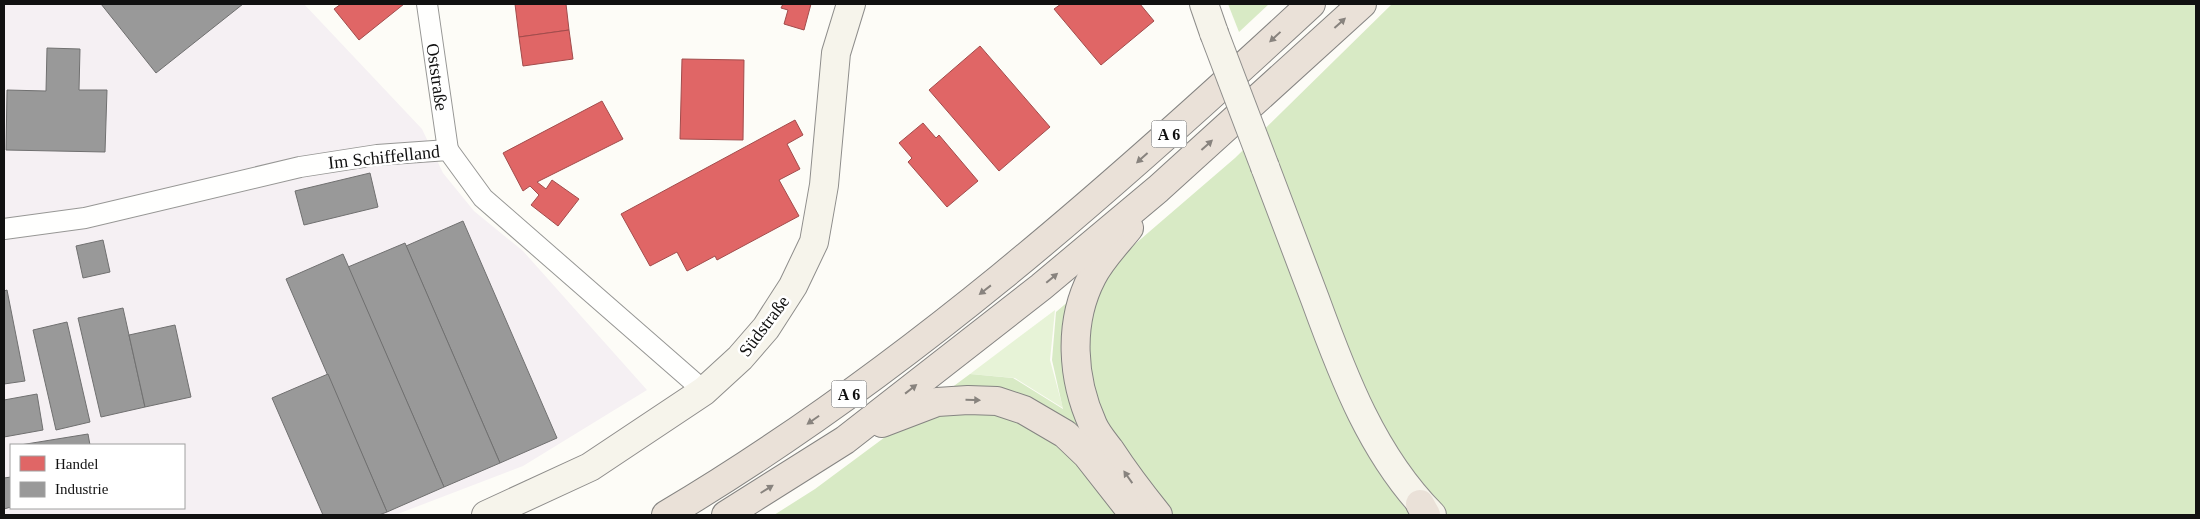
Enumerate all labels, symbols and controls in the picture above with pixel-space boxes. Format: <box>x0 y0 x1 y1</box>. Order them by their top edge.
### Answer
one-way arrow <box>1333 18 1346 29</box>
one-way arrow <box>1269 31 1281 43</box>
street label: Oststraße <box>422 42 452 112</box>
road number: A 6 <box>1152 120 1186 148</box>
one-way arrow <box>1200 139 1212 151</box>
street label: Im Schiffelland <box>327 141 441 173</box>
one-way arrow <box>1136 152 1148 164</box>
one-way arrow <box>1046 272 1058 284</box>
one-way arrow <box>978 285 992 295</box>
street label: Südstraße <box>735 292 793 360</box>
road number: A 6 <box>832 380 866 408</box>
one-way arrow <box>904 384 917 395</box>
one-way arrow <box>965 396 981 404</box>
one-way arrow <box>807 415 820 425</box>
legend <box>10 444 185 509</box>
text: Handel <box>55 456 98 472</box>
one-way arrow <box>1123 470 1133 483</box>
text: Industrie <box>55 481 109 497</box>
one-way arrow <box>761 485 774 494</box>

